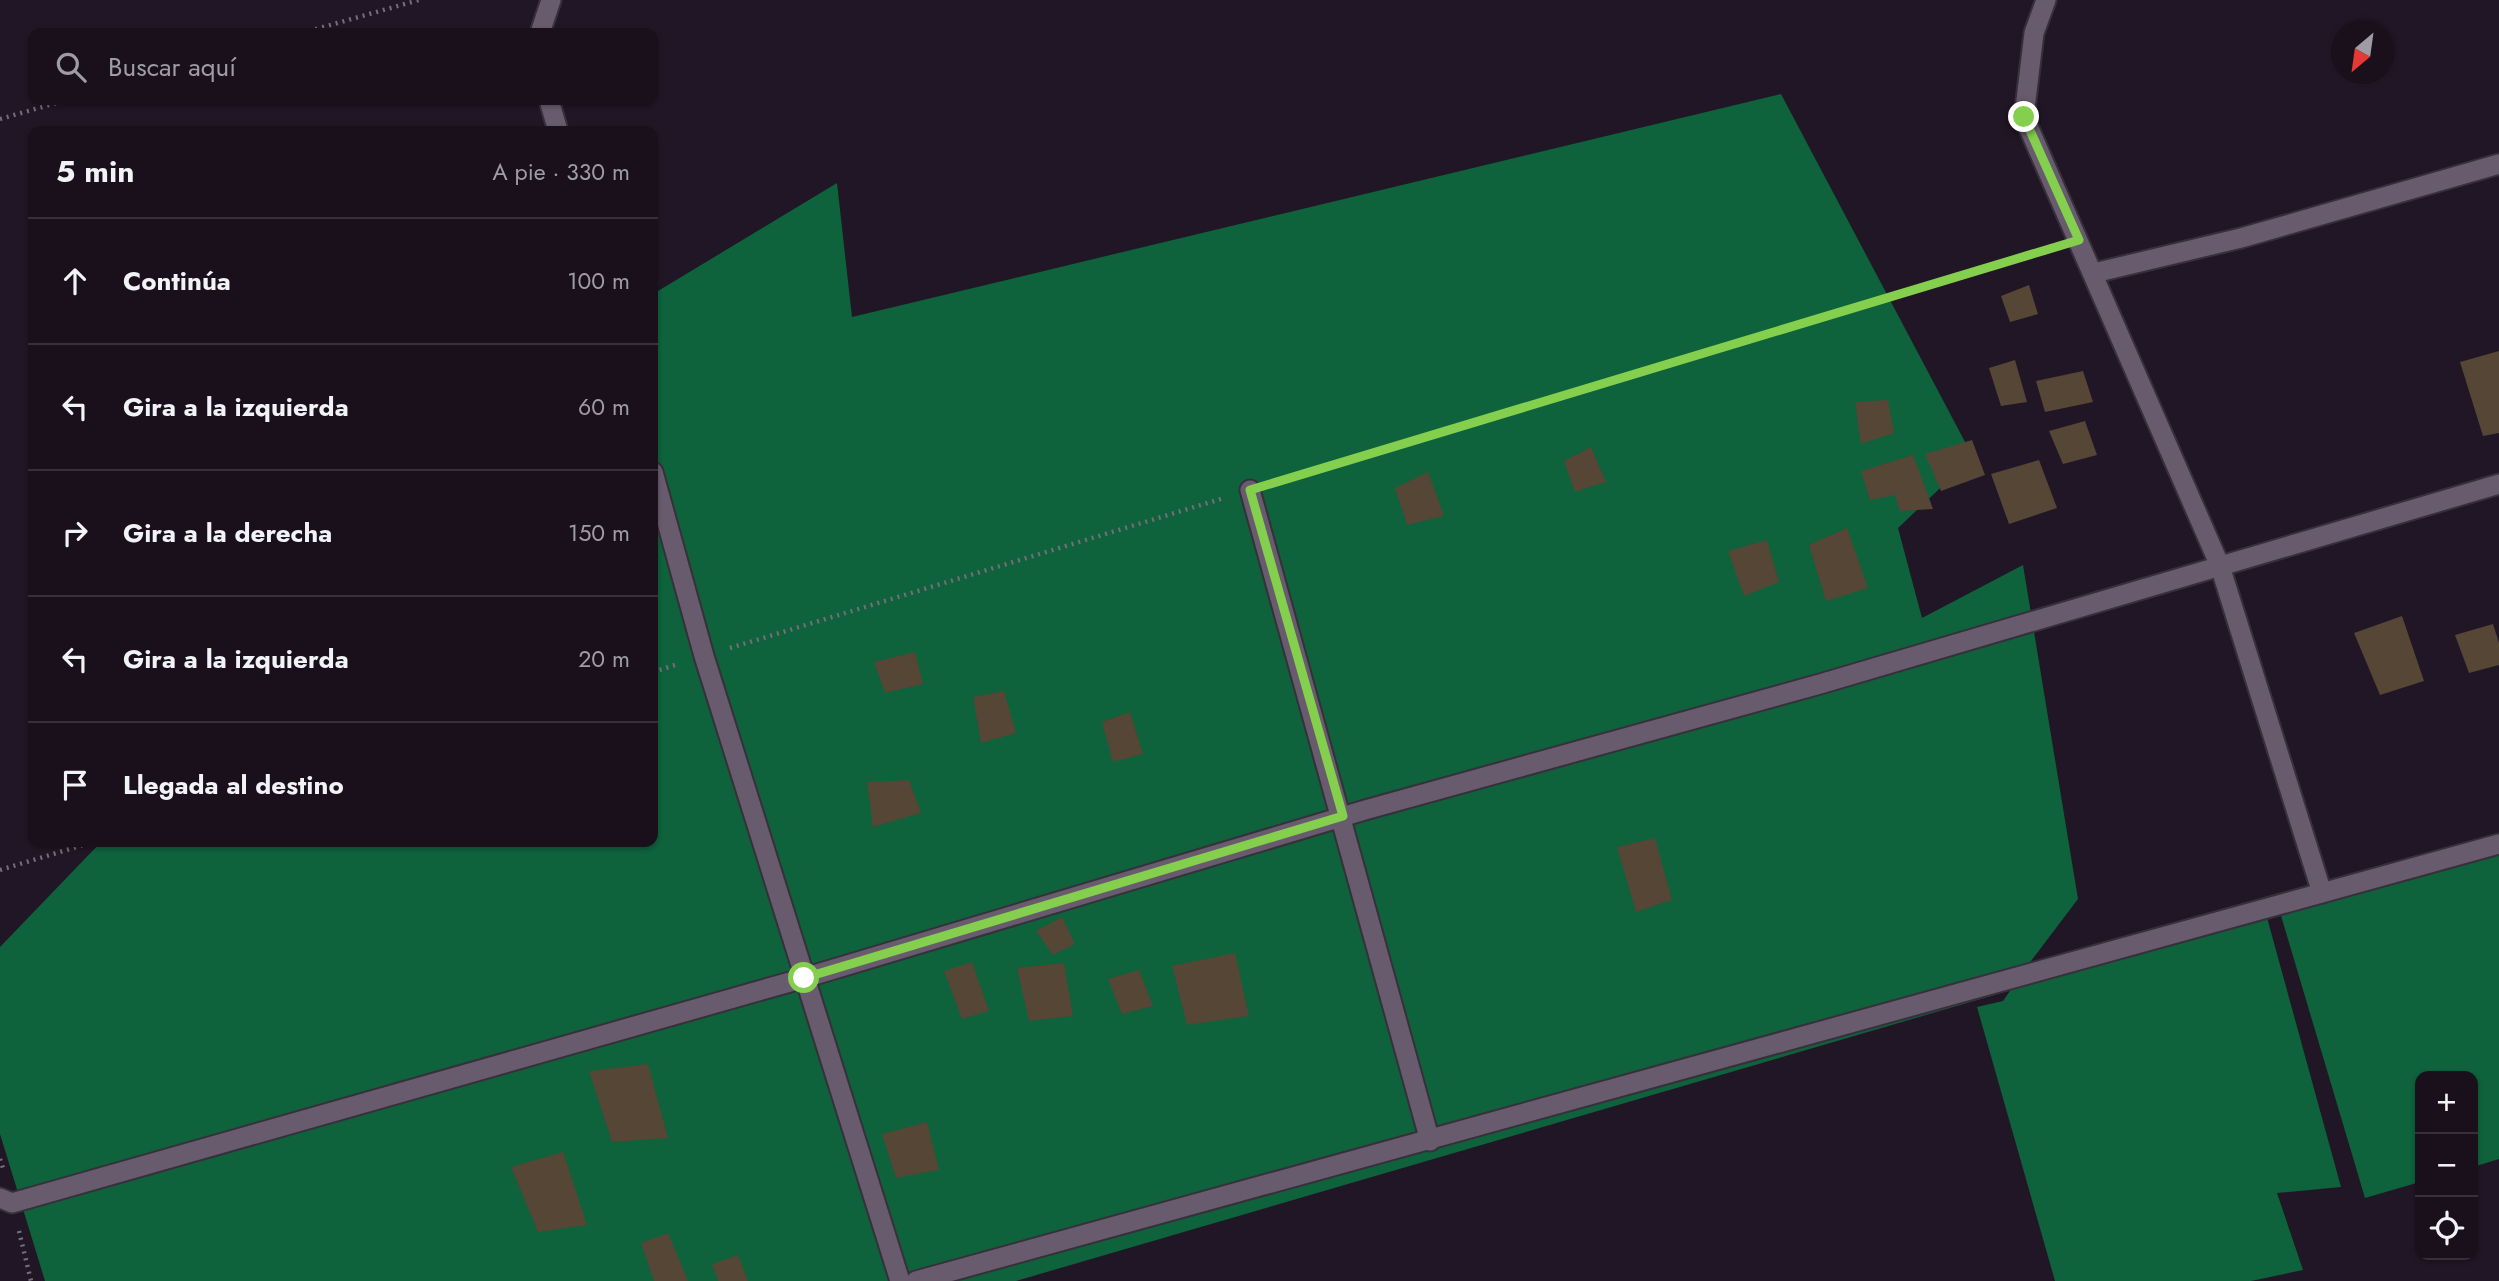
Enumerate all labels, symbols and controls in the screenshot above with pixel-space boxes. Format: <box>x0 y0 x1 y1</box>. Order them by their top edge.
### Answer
north arrow <box>2331 21 2394 84</box>
search box <box>28 28 658 105</box>
icon: search <box>52 48 90 86</box>
text: Buscar aquí <box>108 48 236 86</box>
route end <box>2008 101 2039 132</box>
text: 5 min <box>56 150 134 193</box>
text: A pie · 330 m <box>493 155 630 189</box>
icon: ahead <box>56 262 94 300</box>
text: Continúa <box>123 262 231 300</box>
text: 100 m <box>567 264 630 298</box>
icon: left <box>56 388 94 426</box>
text: Gira a la izquierda <box>123 388 349 426</box>
text: 60 m <box>578 390 630 424</box>
icon: right <box>56 514 94 552</box>
text: Gira a la derecha <box>123 514 332 552</box>
text: 150 m <box>568 516 630 550</box>
icon: left <box>56 640 94 678</box>
text: Gira a la izquierda <box>123 640 349 678</box>
text: 20 m <box>578 642 630 676</box>
icon: arrive <box>56 766 94 804</box>
text: Llegada al destino <box>123 766 344 804</box>
route start <box>788 962 819 993</box>
map controls <box>2415 1071 2478 1260</box>
button: + <box>2415 1071 2478 1134</box>
button: − <box>2415 1134 2478 1197</box>
button: locate <box>2415 1197 2478 1260</box>

